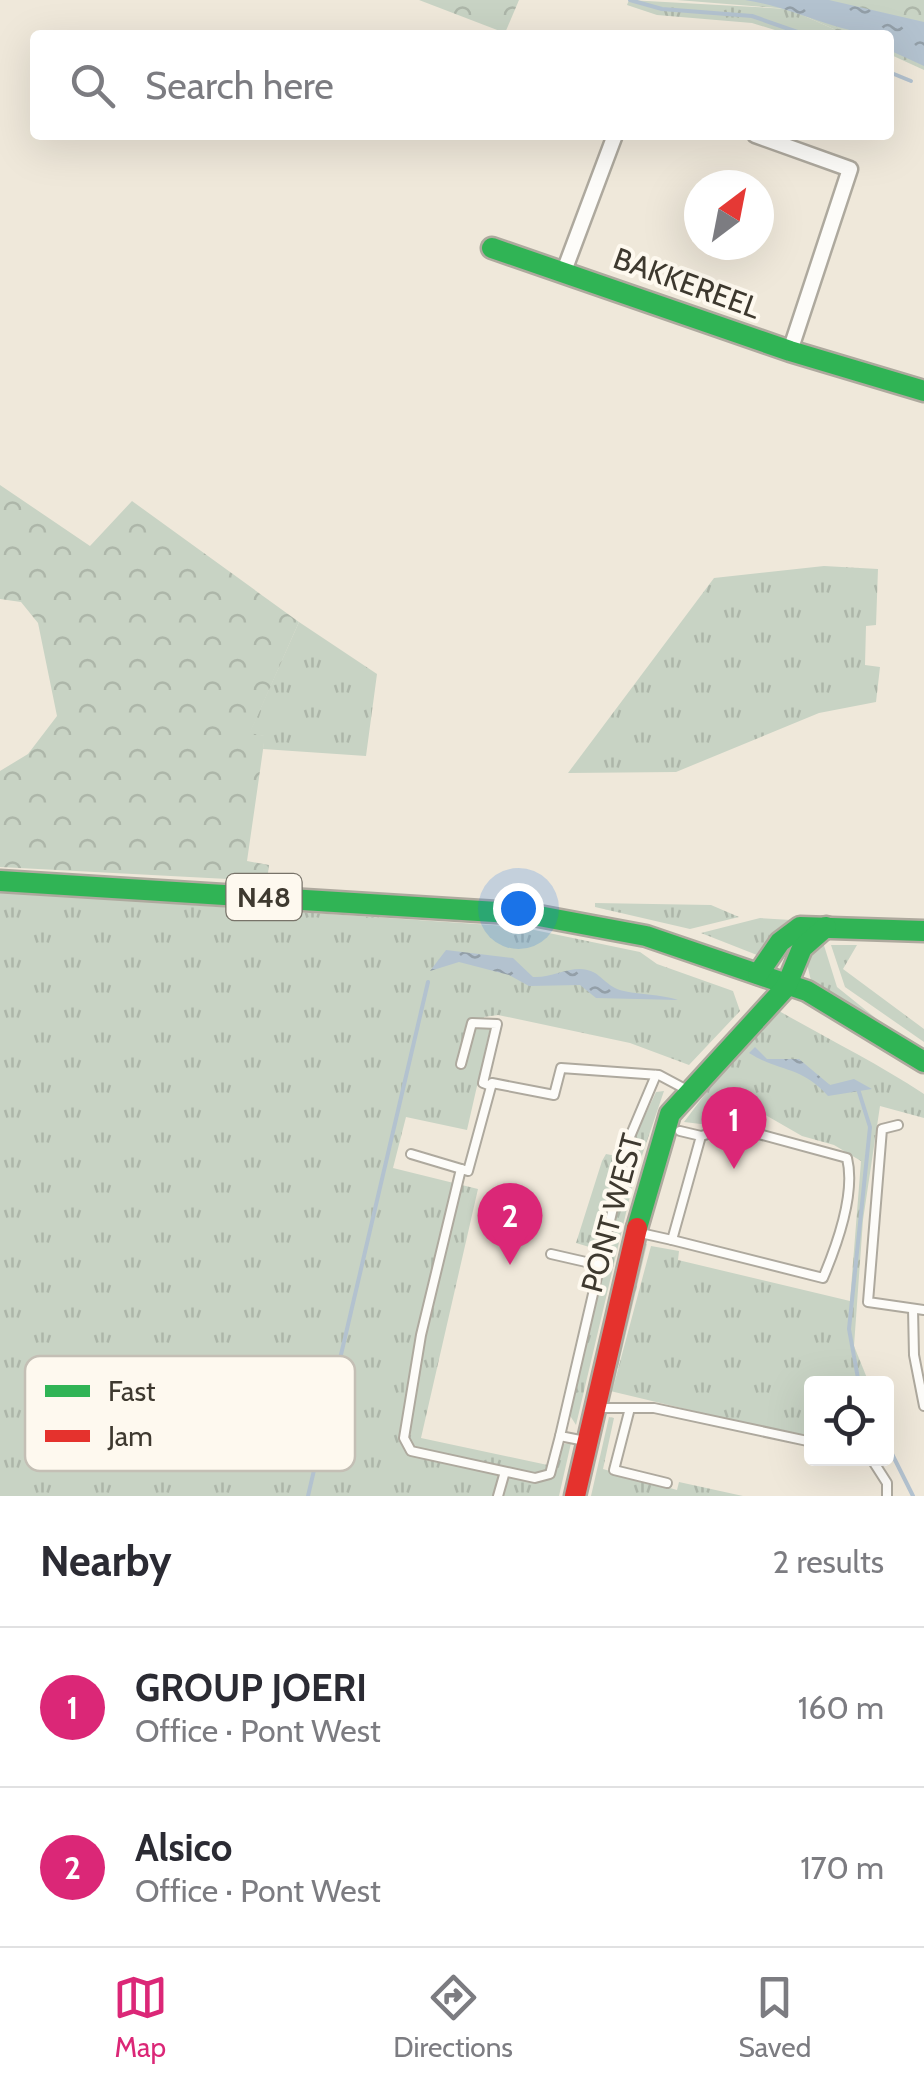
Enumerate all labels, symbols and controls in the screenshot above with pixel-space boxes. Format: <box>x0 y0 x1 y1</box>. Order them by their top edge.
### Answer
search box <box>30 30 894 140</box>
icon: search <box>65 58 120 113</box>
text: Search here <box>145 62 334 109</box>
north arrow <box>684 170 774 260</box>
street label: BAKKEREEL <box>609 239 765 327</box>
road number: N48 <box>226 874 302 920</box>
your location <box>493 883 544 934</box>
pin: 1 <box>702 1086 766 1169</box>
street label: PONT WEST <box>573 1130 651 1296</box>
pin: 2 <box>478 1182 542 1265</box>
legend <box>25 1356 355 1471</box>
text: Fast <box>108 1374 156 1408</box>
map controls <box>804 1376 894 1466</box>
button: locate <box>804 1376 894 1466</box>
text: Jam <box>107 1419 153 1453</box>
text: Nearby <box>40 1535 172 1587</box>
text: 2 results <box>773 1542 884 1581</box>
text: GROUP JOERI <box>135 1664 367 1711</box>
text: 1 <box>67 1688 78 1727</box>
text: 160 m <box>798 1688 884 1727</box>
text: Office · Pont West <box>135 1711 381 1750</box>
text: Alsico <box>135 1824 232 1871</box>
text: 2 <box>64 1848 81 1887</box>
text: 170 m <box>800 1848 884 1887</box>
text: Office · Pont West <box>135 1871 381 1910</box>
tab: Map <box>113 1970 168 2064</box>
tab: Directions <box>393 1970 513 2064</box>
tab: Saved <box>739 1970 811 2064</box>

